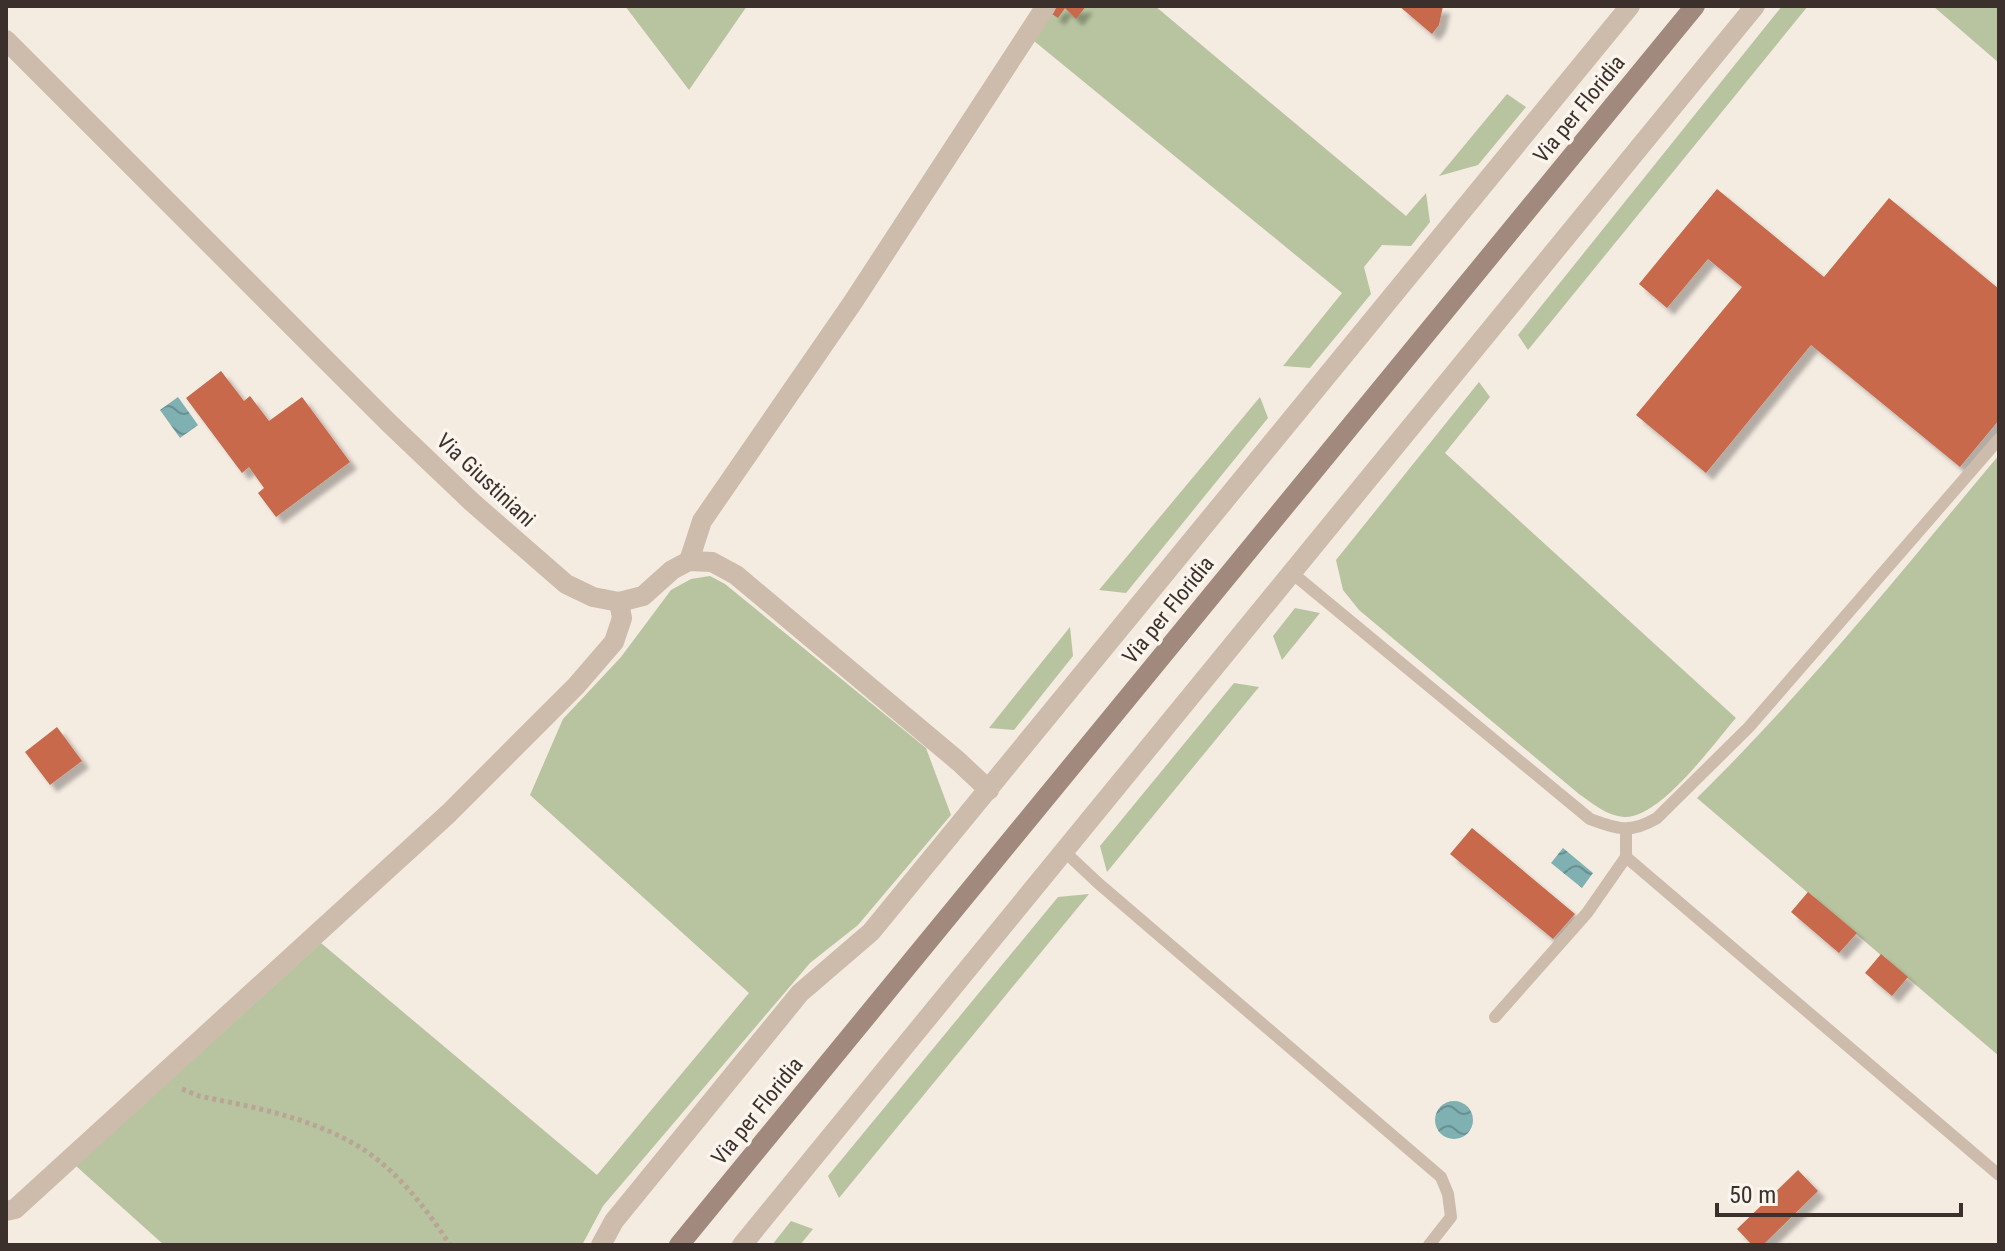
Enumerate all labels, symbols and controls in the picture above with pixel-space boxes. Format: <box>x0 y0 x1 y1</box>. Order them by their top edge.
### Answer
street label: Via per Floridia <box>1528 50 1630 168</box>
street label: Via Giustiniani <box>432 428 540 532</box>
street label: Via per Floridia <box>1117 551 1219 669</box>
street label: Via per Floridia <box>706 1052 808 1170</box>
scale bar <box>1717 1167 1961 1217</box>
text: 50 m <box>1729 1181 1776 1209</box>

